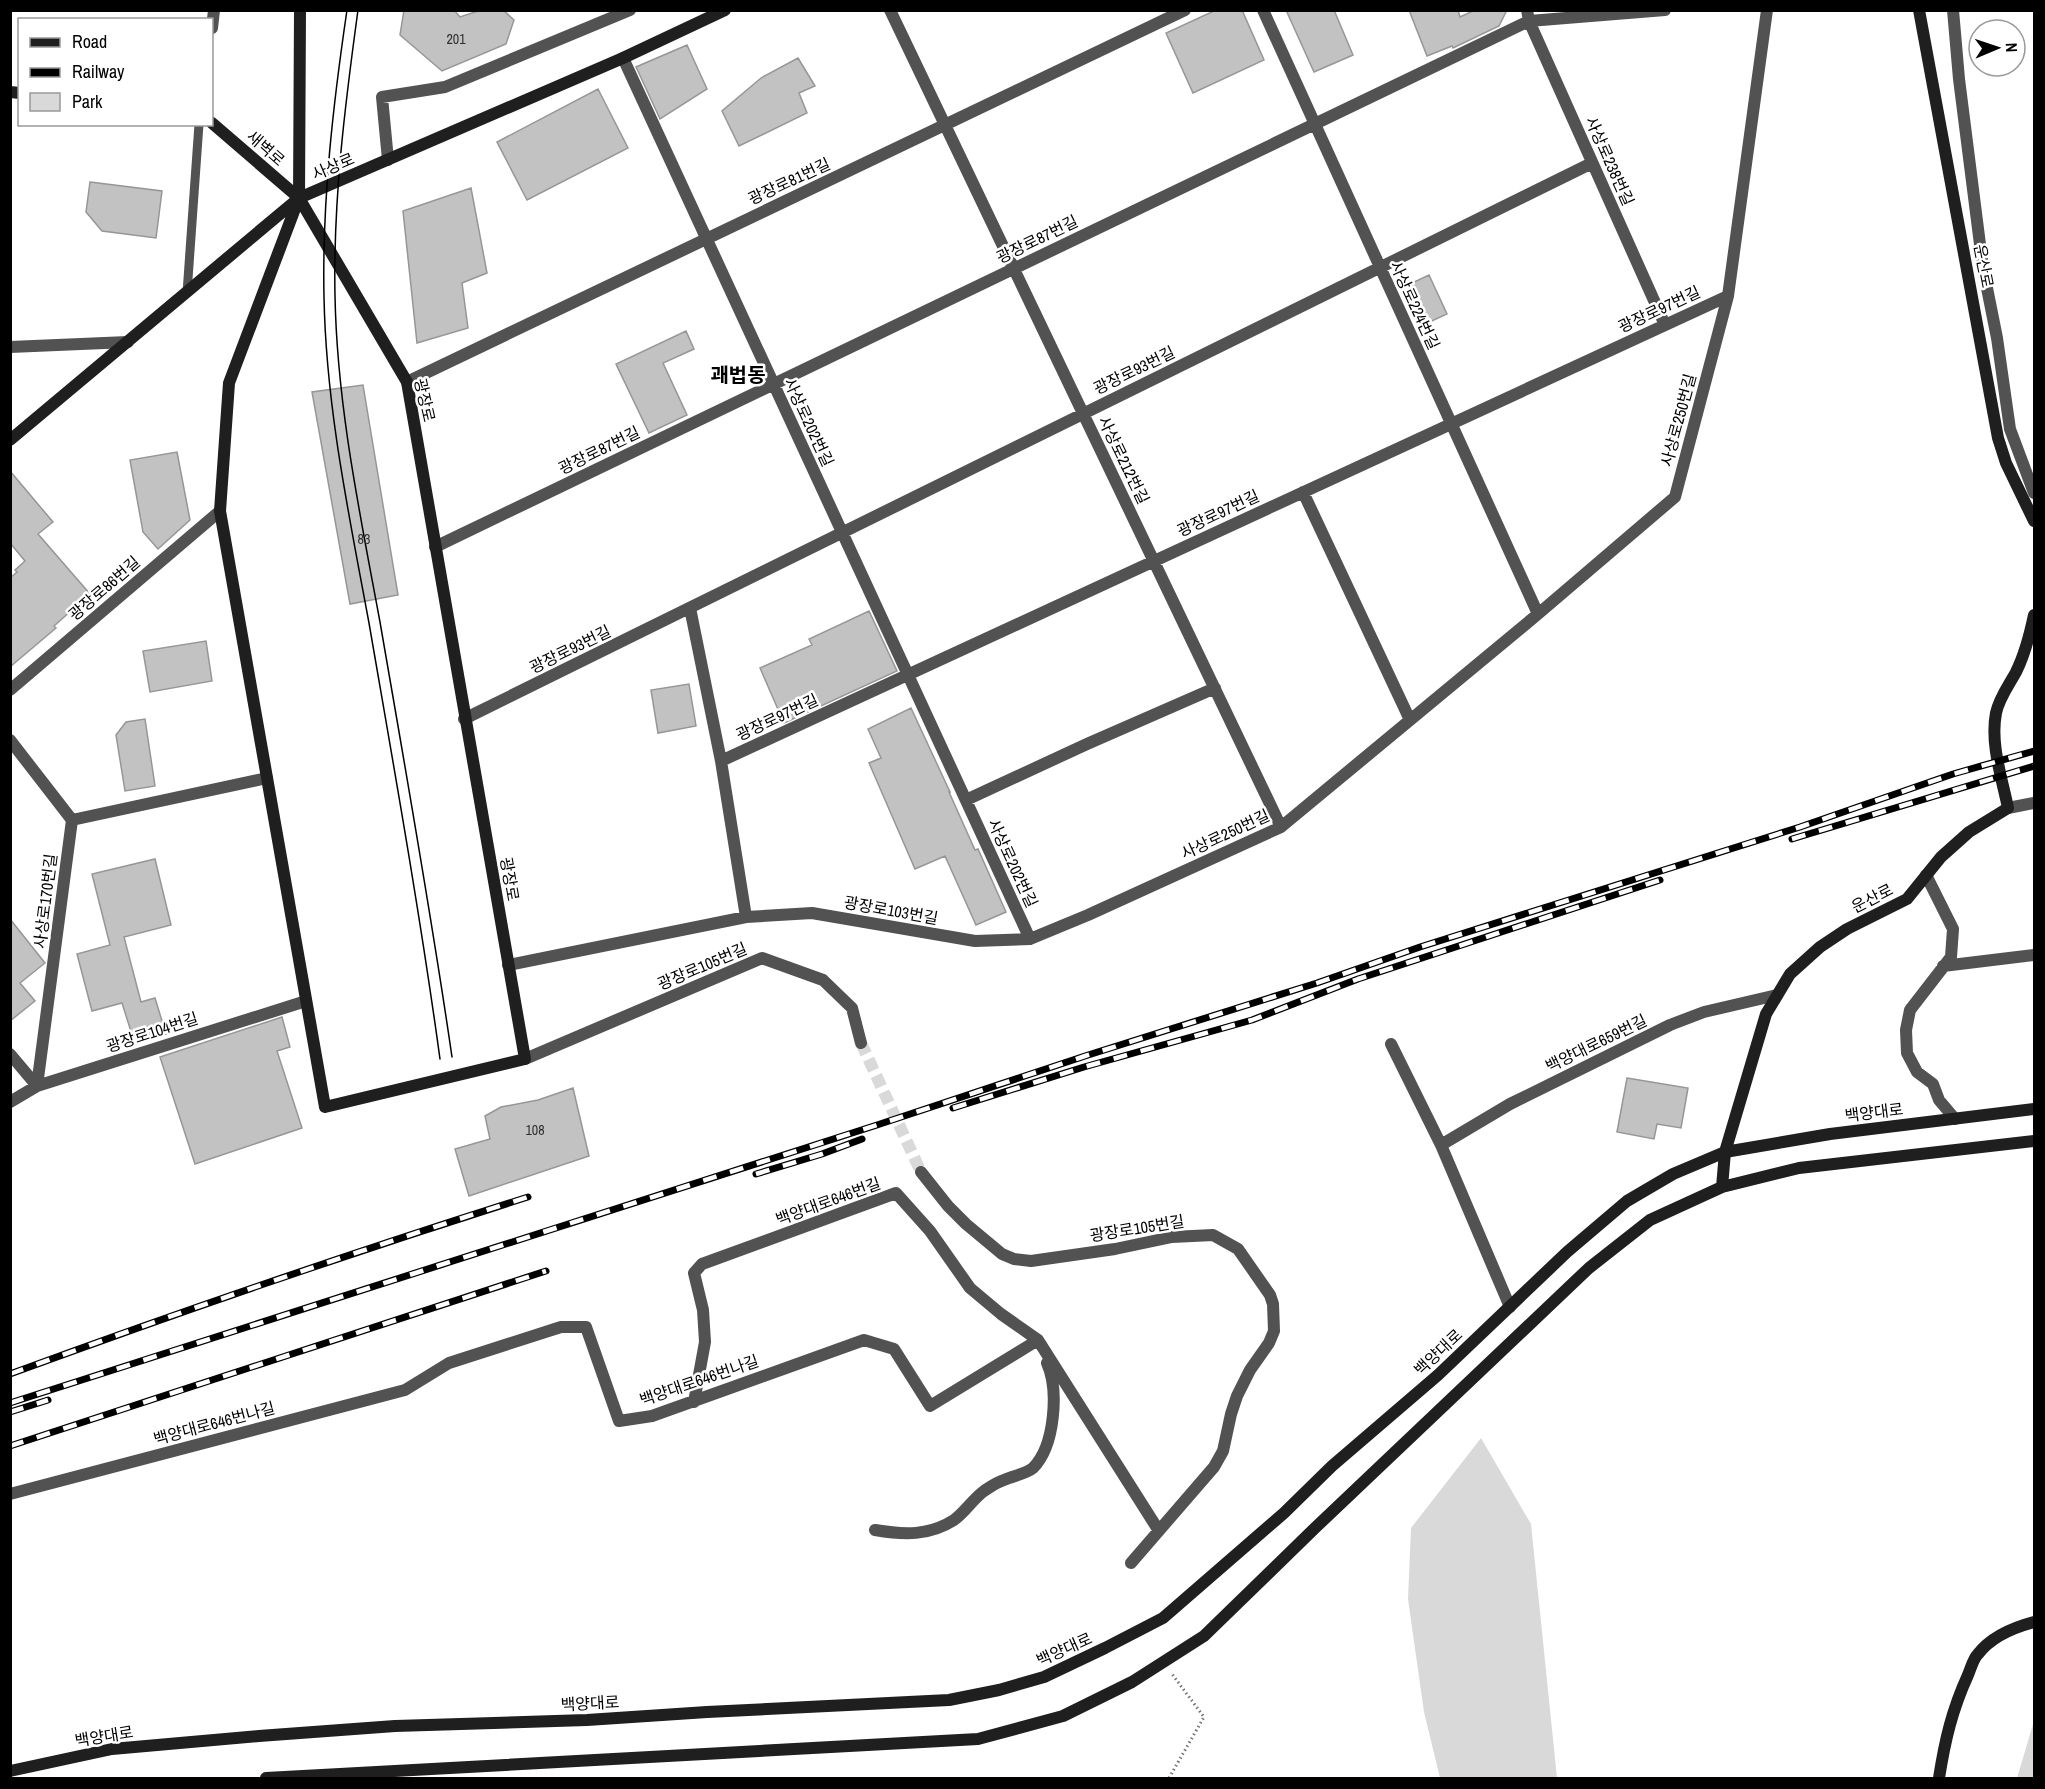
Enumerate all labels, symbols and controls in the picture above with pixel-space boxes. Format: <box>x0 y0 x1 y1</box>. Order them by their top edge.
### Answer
legend <box>18 18 213 126</box>
north arrow <box>1967 18 2027 78</box>
text: Road <box>72 29 107 54</box>
house number: 201 <box>446 30 466 48</box>
text: N <box>2001 42 2023 53</box>
text: Railway <box>72 59 125 84</box>
text: Park <box>72 89 103 114</box>
street label: 사상로238번길 <box>1581 113 1639 209</box>
street label: 새벽로 <box>242 125 290 171</box>
street label: 사상로 <box>308 147 358 185</box>
street label: 광장로81번길 <box>744 152 834 210</box>
street label: 광장로87번길 <box>993 210 1081 268</box>
street label: 운산로 <box>1969 242 1999 290</box>
street label: 사상로224번길 <box>1385 257 1445 353</box>
street label: 광장로97번길 <box>1614 280 1704 338</box>
street label: 광장로93번길 <box>1090 341 1178 399</box>
district label: 괘법동 <box>710 361 766 388</box>
street label: 사상로250번길 <box>1655 371 1701 469</box>
street label: 사상로202번길 <box>779 374 839 470</box>
street label: 광장로 <box>409 376 441 424</box>
street label: 사상로212번길 <box>1093 412 1155 508</box>
street label: 광장로87번길 <box>555 421 643 479</box>
street label: 광장로97번길 <box>1173 484 1263 542</box>
house number: 83 <box>358 530 370 548</box>
street label: 광장로86번길 <box>63 551 145 625</box>
street label: 광장로93번길 <box>526 620 614 678</box>
street label: 광장로97번길 <box>732 688 822 746</box>
street label: 사상로250번길 <box>1177 804 1273 864</box>
street label: 사상로202번길 <box>983 815 1043 911</box>
street label: 사상로170번길 <box>28 852 62 950</box>
street label: 광장로 <box>495 855 525 903</box>
street label: 운산로 <box>1847 878 1897 918</box>
street label: 광장로103번길 <box>842 891 940 929</box>
street label: 광장로105번길 <box>654 937 750 995</box>
street label: 광장로104번길 <box>103 1007 201 1057</box>
street label: 백양대로659번길 <box>1542 1009 1650 1077</box>
street label: 백양대로 <box>1843 1097 1905 1127</box>
house number: 108 <box>525 1121 545 1139</box>
street label: 백양대로646번길 <box>772 1172 884 1230</box>
street label: 광장로105번길 <box>1088 1210 1186 1246</box>
street label: 백양대로 <box>1409 1324 1467 1380</box>
street label: 백양대로646번나길 <box>636 1349 762 1411</box>
street label: 백양대로646번나길 <box>151 1396 277 1450</box>
street label: 백양대로 <box>1033 1627 1096 1671</box>
street label: 백양대로 <box>560 1690 620 1716</box>
street label: 백양대로 <box>73 1720 135 1751</box>

